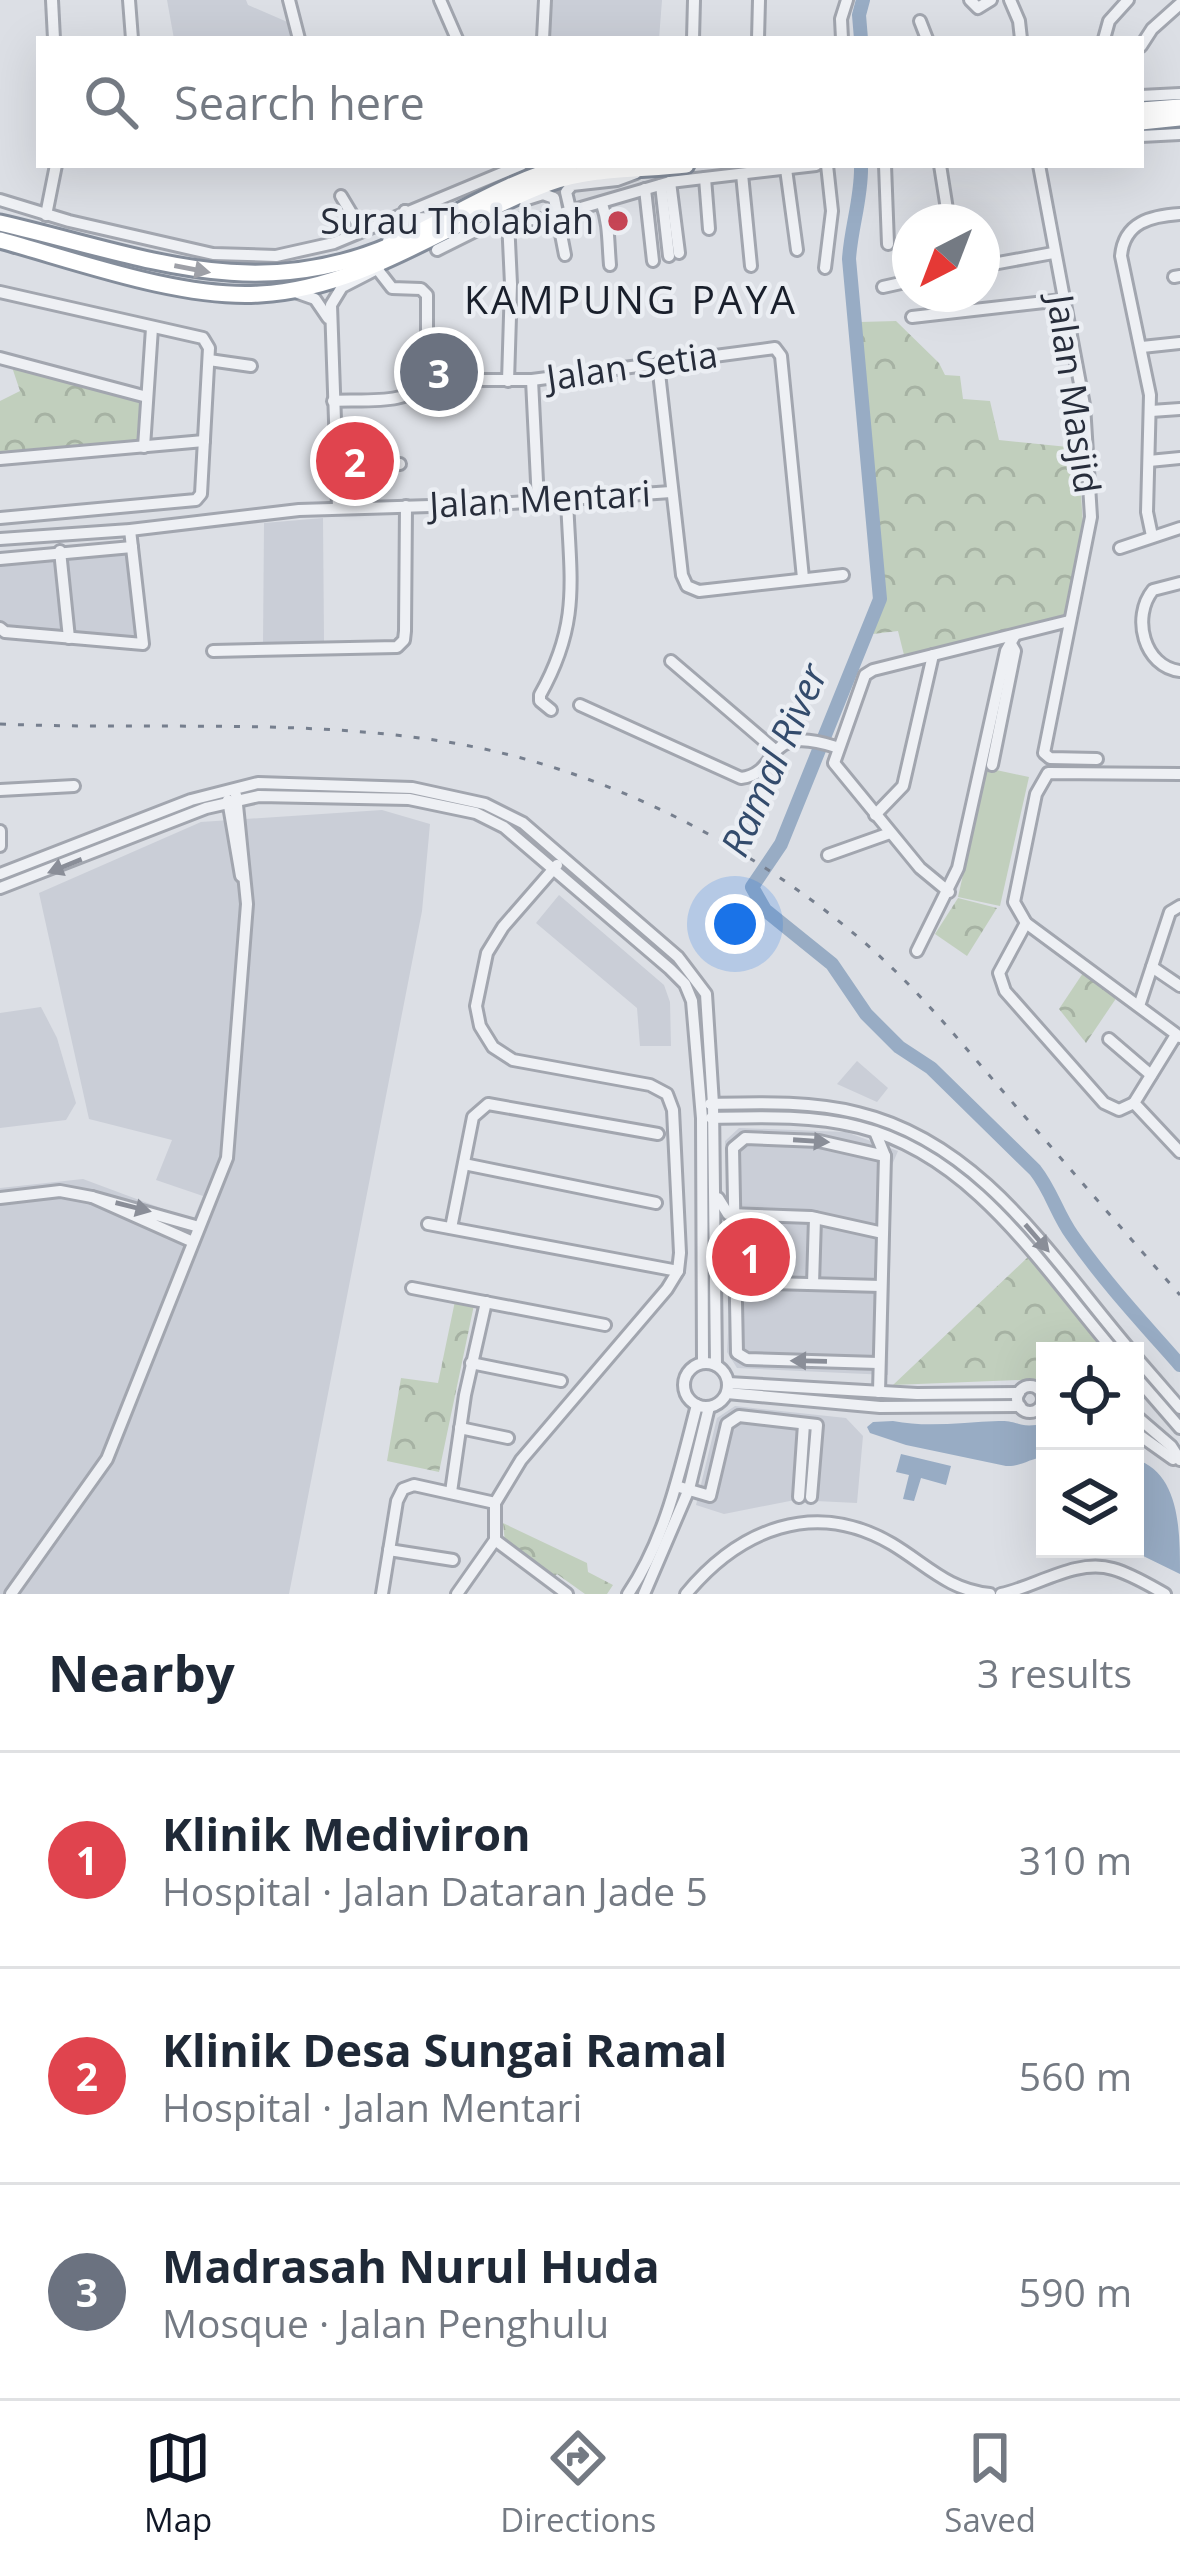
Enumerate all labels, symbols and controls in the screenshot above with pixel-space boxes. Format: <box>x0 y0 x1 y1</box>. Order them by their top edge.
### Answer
search box <box>36 36 1144 168</box>
icon: search <box>78 69 144 135</box>
text: Search here <box>174 72 425 133</box>
place label: Surau Tholabiah <box>320 196 594 245</box>
north arrow <box>892 204 1000 312</box>
marker: Surau Tholabiah <box>605 208 631 234</box>
one-way arrow <box>174 260 212 279</box>
district label: KAMPUNG PAYA <box>464 272 798 325</box>
street label: Jalan Masjid <box>1036 289 1113 496</box>
pin: 3 <box>400 327 478 417</box>
street label: Jalan Setia <box>540 329 721 402</box>
pin: 2 <box>316 416 394 506</box>
street label: Jalan Mentari <box>425 468 652 529</box>
water label: Ramal River <box>707 653 839 864</box>
one-way arrow <box>46 857 82 876</box>
your location <box>705 894 765 954</box>
one-way arrow <box>793 1132 830 1151</box>
one-way arrow <box>115 1198 152 1217</box>
pin: 1 <box>712 1212 790 1302</box>
one-way arrow <box>1024 1223 1050 1253</box>
map controls <box>1036 1342 1144 1558</box>
button: locate <box>1036 1342 1144 1450</box>
one-way arrow <box>789 1351 827 1370</box>
button: layers <box>1036 1450 1144 1558</box>
text: Nearby <box>48 1637 235 1707</box>
text: 3 results <box>977 1646 1132 1699</box>
text: Klinik Mediviron <box>162 1803 531 1864</box>
text: 1 <box>76 1833 98 1886</box>
text: 310 m <box>1019 1833 1132 1886</box>
text: Hospital · Jalan Dataran Jade 5 <box>162 1864 708 1917</box>
text: Klinik Desa Sungai Ramal <box>162 2019 727 2080</box>
text: 2 <box>76 2049 98 2102</box>
text: 560 m <box>1019 2049 1132 2102</box>
text: Hospital · Jalan Mentari <box>162 2080 582 2133</box>
text: Madrasah Nurul Huda <box>162 2235 660 2296</box>
text: 3 <box>76 2265 98 2318</box>
text: 590 m <box>1019 2265 1132 2318</box>
text: Mosque · Jalan Penghulu <box>162 2296 609 2349</box>
tab: Map <box>144 2425 212 2542</box>
tab: Directions <box>500 2425 656 2542</box>
tab: Saved <box>944 2425 1036 2542</box>

